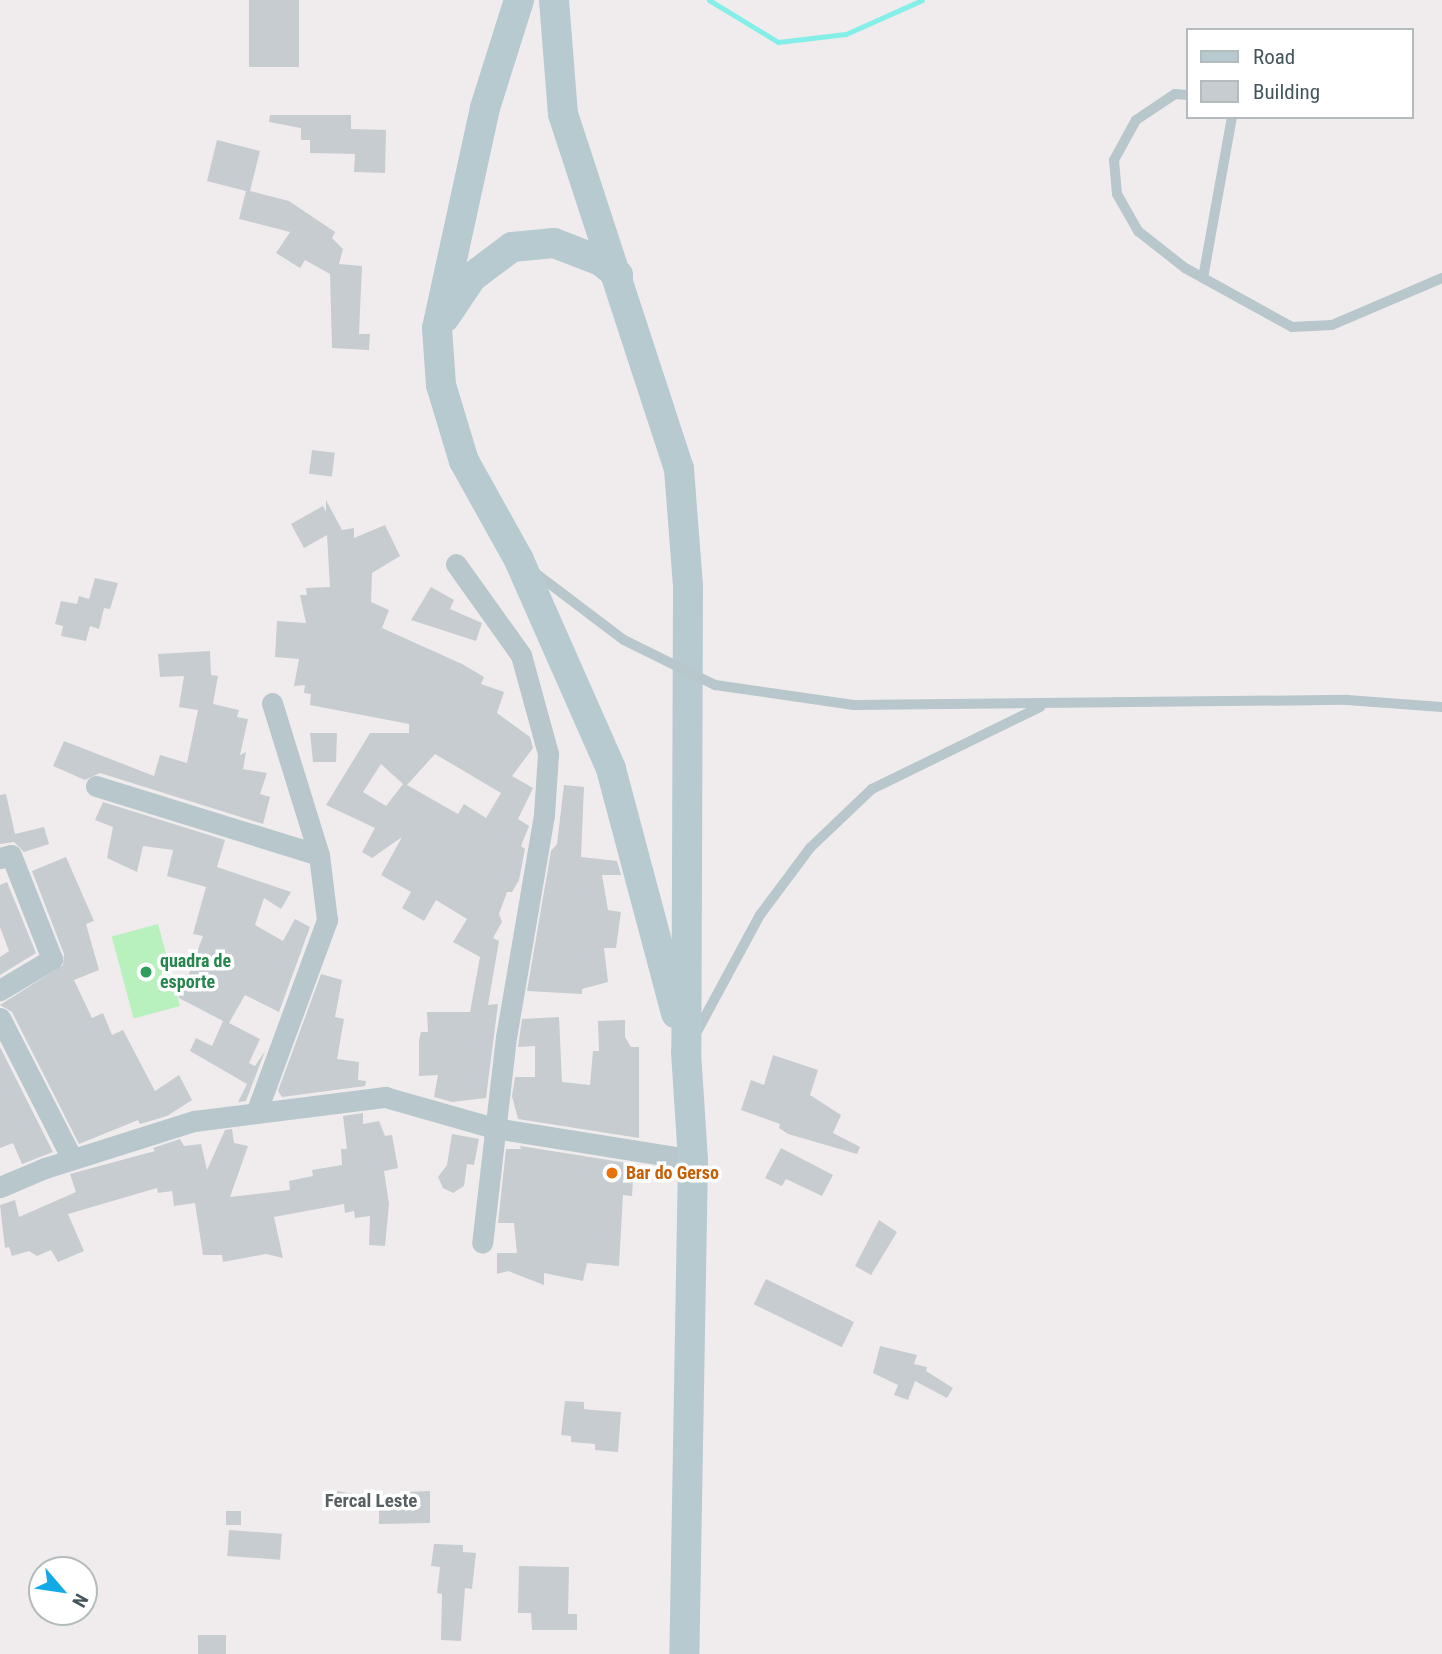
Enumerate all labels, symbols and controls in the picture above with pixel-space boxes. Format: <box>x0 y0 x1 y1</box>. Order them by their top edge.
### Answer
legend <box>1186 28 1414 119</box>
text: Road <box>1253 45 1295 69</box>
text: Building <box>1253 80 1320 104</box>
place label: quadra de esporte <box>160 951 231 993</box>
marker: quadra de esporte <box>138 964 154 980</box>
place label: Bar do Gerso <box>626 1162 719 1184</box>
marker: Bar do Gerso <box>604 1165 620 1181</box>
district label: Fercal Leste <box>325 1490 417 1512</box>
north arrow <box>28 1556 98 1626</box>
text: N <box>67 1590 93 1611</box>

